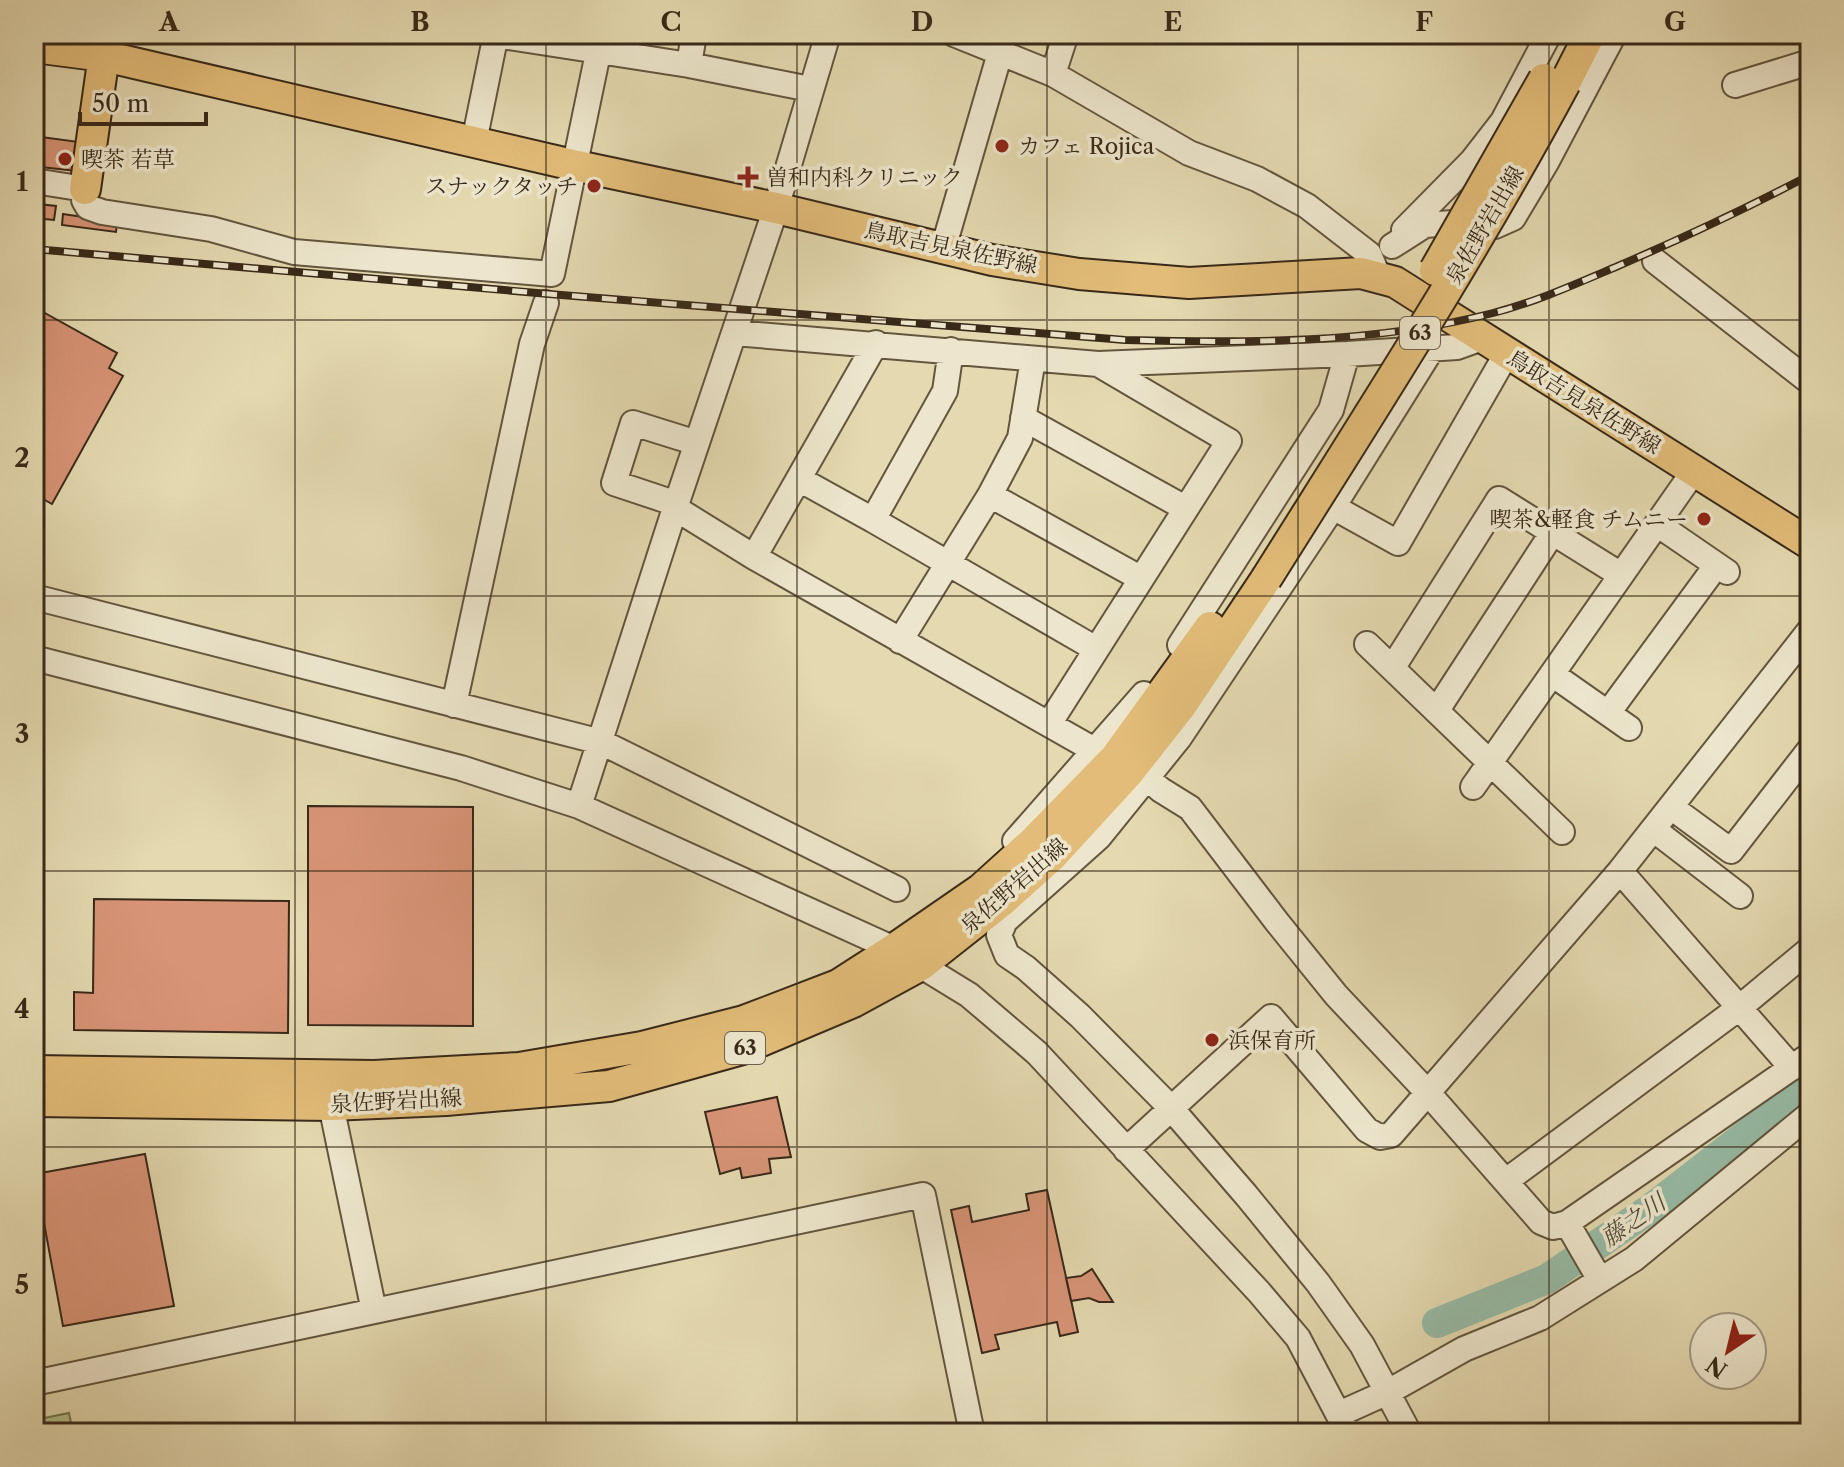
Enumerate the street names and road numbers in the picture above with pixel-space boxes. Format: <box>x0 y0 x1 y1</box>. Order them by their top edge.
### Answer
street label: 泉佐野岩出線 <box>1440 161 1530 289</box>
street label: 鳥取吉見泉佐野線 <box>862 216 1040 280</box>
road number: 63 <box>1400 317 1440 349</box>
street label: 鳥取吉見泉佐野線 <box>1502 344 1666 460</box>
street label: 泉佐野岩出線 <box>955 833 1073 939</box>
road number: 63 <box>725 1032 765 1064</box>
street label: 泉佐野岩出線 <box>329 1084 463 1118</box>

